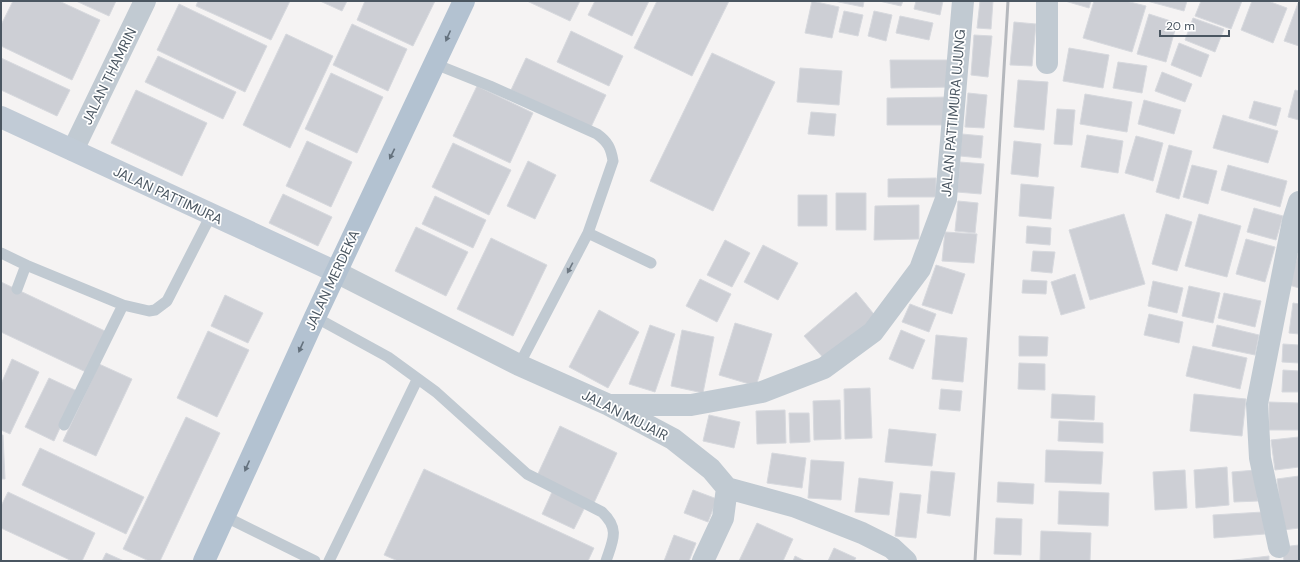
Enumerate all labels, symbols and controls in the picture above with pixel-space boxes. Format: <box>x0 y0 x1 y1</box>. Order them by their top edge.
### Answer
scale bar <box>1160 12 1229 38</box>
text: 20 m <box>1166 18 1195 34</box>
street label: JALAN THAMRIN <box>78 25 140 127</box>
street label: JALAN PATTIMURA UJUNG <box>937 29 969 197</box>
one-way arrow <box>445 31 451 42</box>
one-way arrow <box>389 148 395 160</box>
street label: JALAN PATTIMURA <box>110 162 226 228</box>
street label: JALAN MERDEKA <box>301 227 363 333</box>
one-way arrow <box>567 262 573 273</box>
one-way arrow <box>298 342 304 353</box>
street label: JALAN MUJAIR <box>579 386 671 444</box>
one-way arrow <box>244 460 250 471</box>

